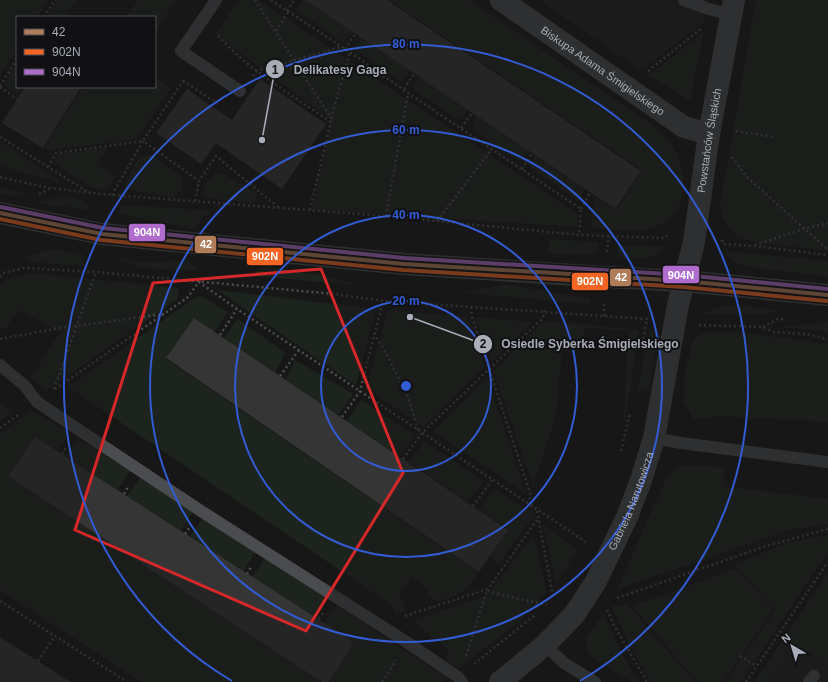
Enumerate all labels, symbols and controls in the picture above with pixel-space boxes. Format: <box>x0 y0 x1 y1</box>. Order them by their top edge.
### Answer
legend <box>16 16 156 88</box>
street label: Biskupa Adama Śmigielskiego <box>539 24 667 118</box>
text: 42 <box>52 25 66 39</box>
text: 80 m <box>392 37 420 51</box>
text: 902N <box>52 45 81 59</box>
callout: Delikatesy Gaga <box>265 57 394 81</box>
text: 1 <box>272 63 279 77</box>
text: Delikatesy Gaga <box>294 63 387 77</box>
text: 904N <box>52 65 81 79</box>
street label: Powstańców Śląskich <box>695 87 723 194</box>
text: 60 m <box>392 123 420 137</box>
text: 40 m <box>392 208 420 222</box>
line badge: 904N <box>128 223 166 242</box>
text: 904N <box>134 226 160 238</box>
line badge: 42 <box>194 235 217 254</box>
text: 42 <box>200 238 212 250</box>
line badge: 902N <box>246 247 284 266</box>
text: 902N <box>252 250 278 262</box>
line badge: 904N <box>662 265 700 284</box>
line badge: 42 <box>609 268 632 287</box>
text: 904N <box>668 269 694 281</box>
text: 42 <box>615 271 627 283</box>
line badge: 902N <box>571 272 609 291</box>
text: 902N <box>577 275 603 287</box>
text: 20 m <box>392 294 420 308</box>
callout: Osiedle Syberka Śmigielskiego <box>473 332 686 356</box>
text: Osiedle Syberka Śmigielskiego <box>501 336 679 351</box>
text: 2 <box>480 337 487 351</box>
centre of rings <box>399 379 413 393</box>
street label: Gabriela Narutowicza <box>606 449 656 552</box>
north arrow <box>772 626 812 666</box>
text: N <box>779 631 793 645</box>

